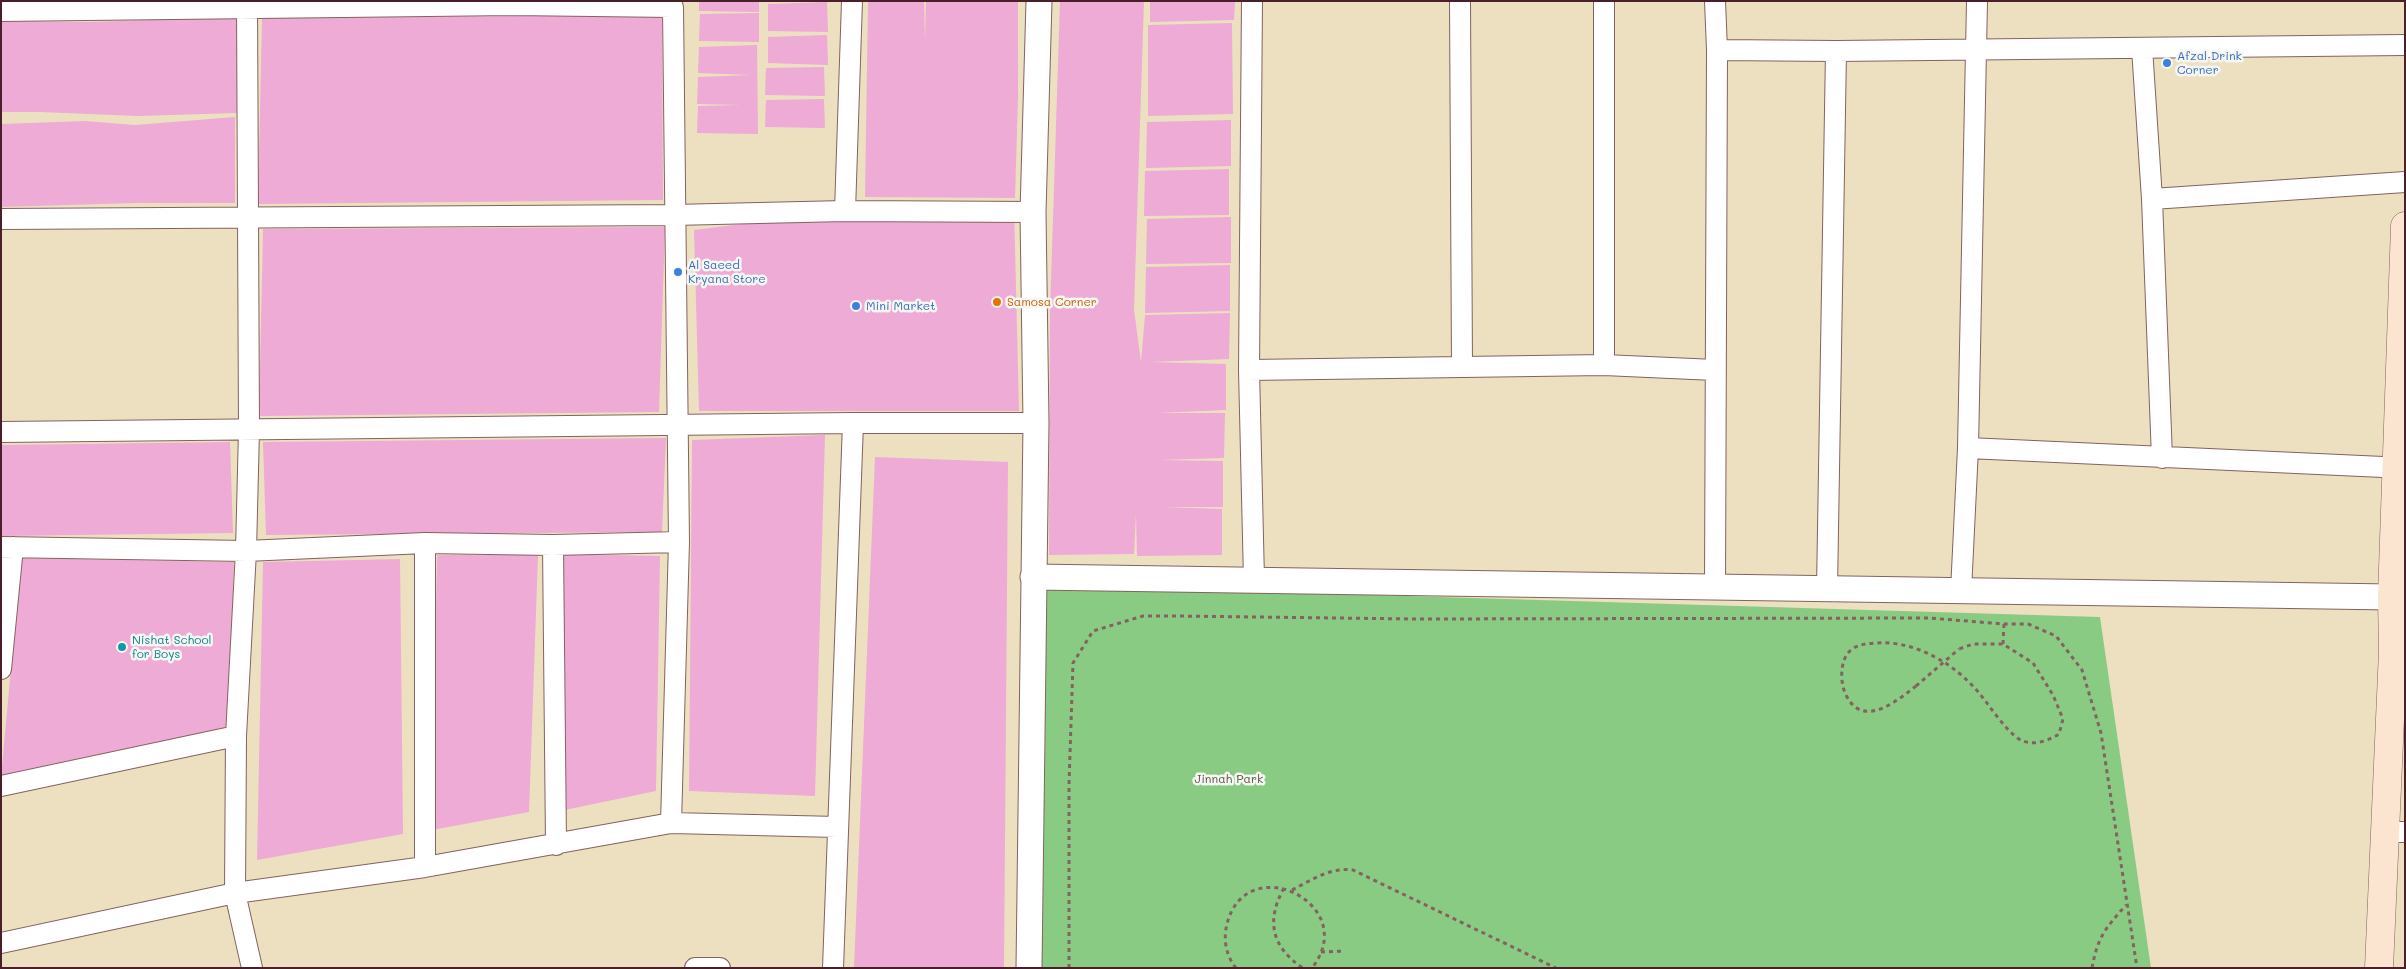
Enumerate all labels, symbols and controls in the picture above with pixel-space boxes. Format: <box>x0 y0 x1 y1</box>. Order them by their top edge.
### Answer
place label: Afzal Drink Corner <box>2177 49 2242 77</box>
marker: Afzal Drink Corner <box>2161 57 2173 69</box>
place label: Al Saeed Kryana Store <box>688 258 766 286</box>
marker: Al Saeed Kryana Store <box>672 266 684 278</box>
place label: Samosa Corner <box>1007 295 1097 309</box>
marker: Samosa Corner <box>991 296 1003 308</box>
place label: Mini Market <box>866 299 936 313</box>
marker: Mini Market <box>850 300 862 312</box>
place label: Nishat School for Boys <box>132 633 212 661</box>
marker: Nishat School for Boys <box>116 641 128 653</box>
park label: Jinnah Park <box>1195 772 1263 786</box>

